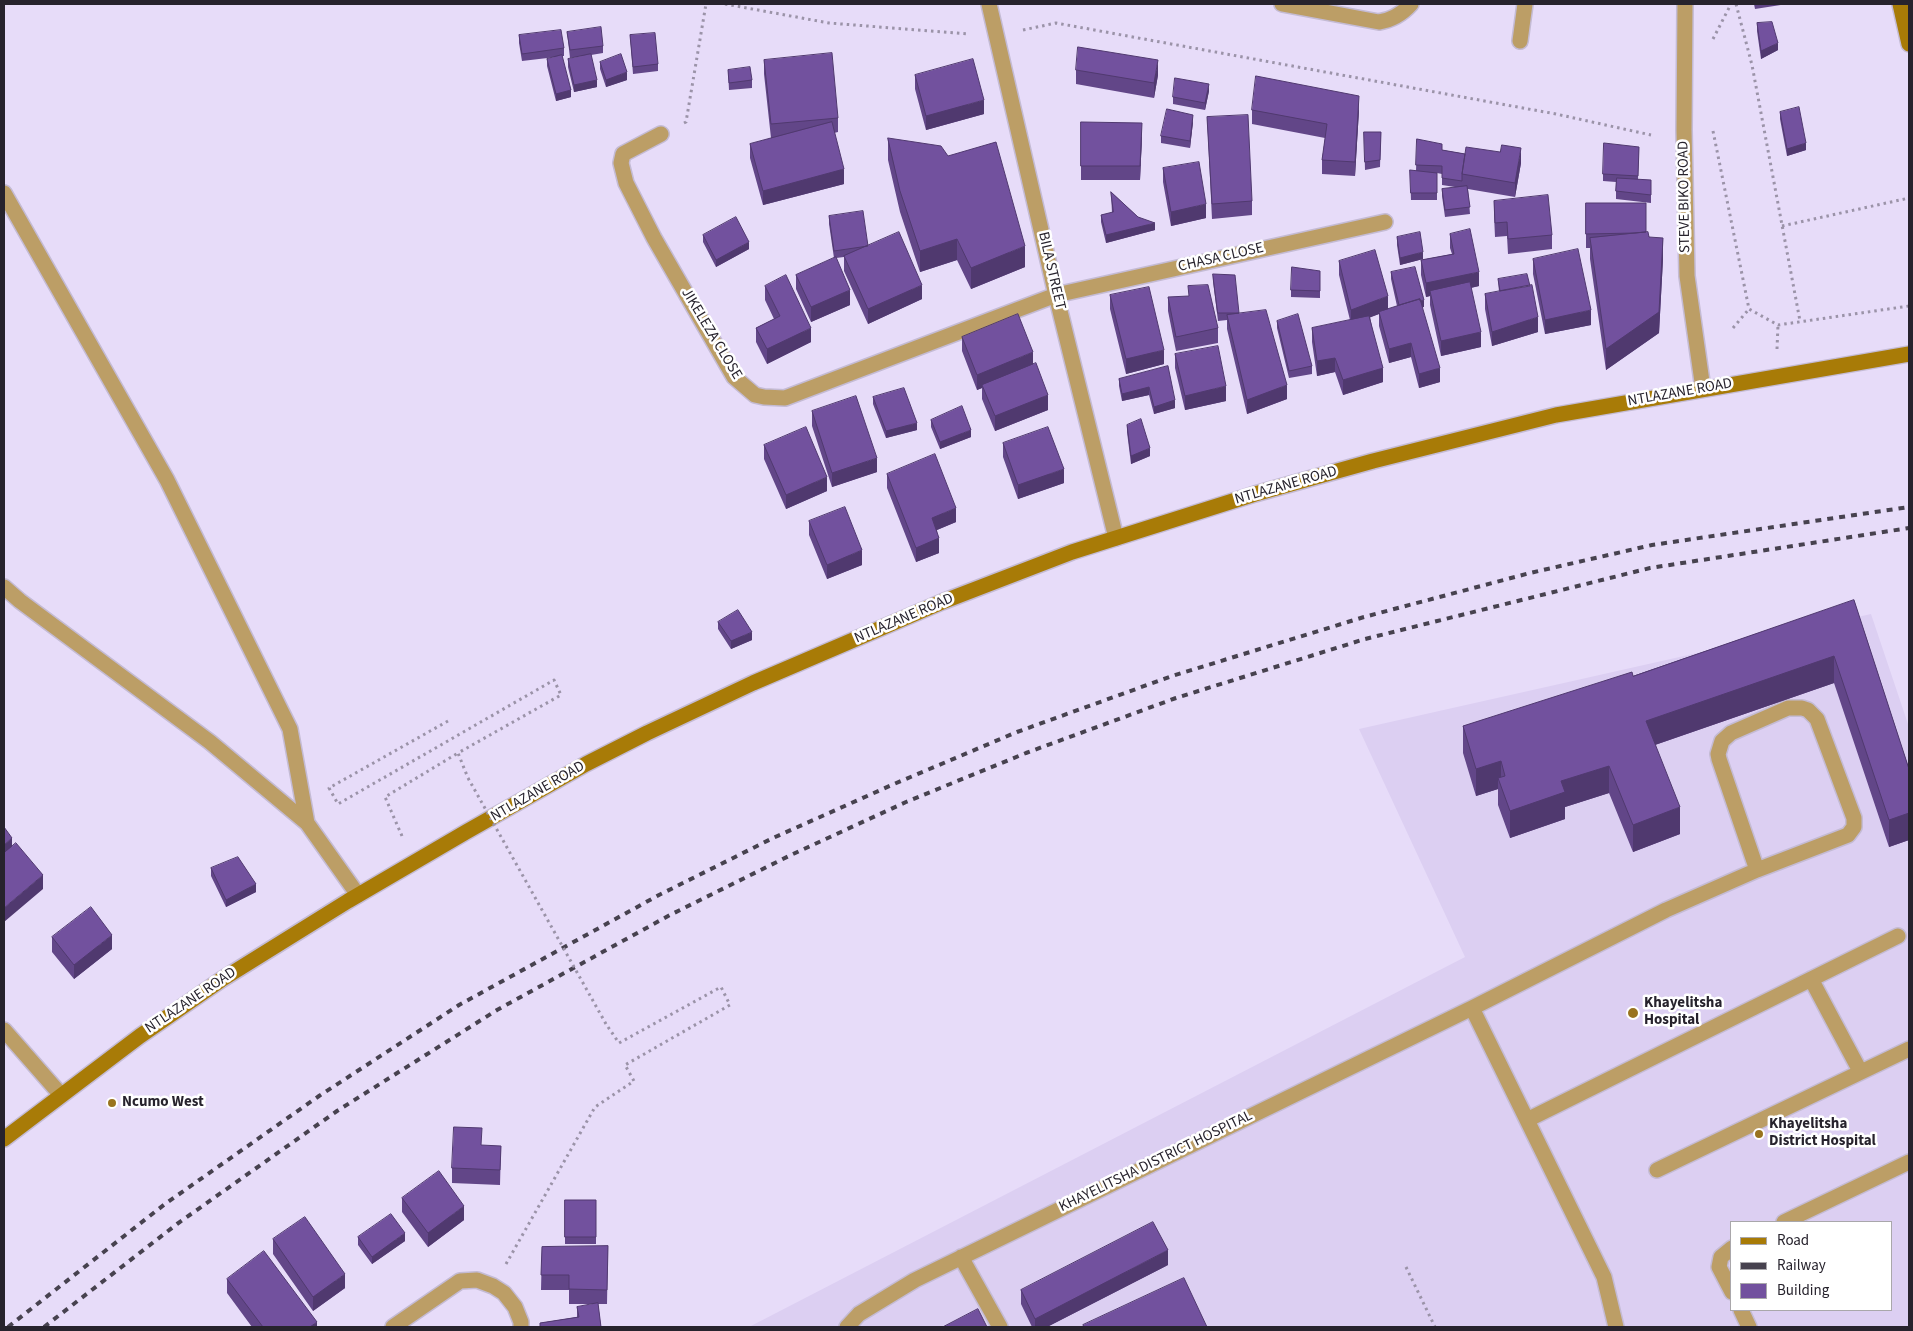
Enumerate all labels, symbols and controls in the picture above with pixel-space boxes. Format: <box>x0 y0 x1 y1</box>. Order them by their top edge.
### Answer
street label: STEVE BIKO ROAD <box>1675 141 1695 253</box>
street label: BILA STREET <box>1033 230 1069 312</box>
street label: CHASA CLOSE <box>1177 239 1265 277</box>
street label: JIKELEZA CLOSE <box>677 285 745 383</box>
street label: NTLAZANE ROAD <box>1626 375 1734 411</box>
street label: NTLAZANE ROAD <box>1233 463 1339 509</box>
street label: NTLAZANE ROAD <box>852 590 956 648</box>
street label: NTLAZANE ROAD <box>488 758 588 826</box>
street label: NTLAZANE ROAD <box>142 964 240 1038</box>
place label: Khayelitsha Hospital <box>1644 995 1722 1030</box>
marker: Khayelitsha Hospital <box>1626 1006 1640 1020</box>
place label: Ncumo West <box>122 1094 204 1112</box>
marker: Ncumo West <box>106 1097 118 1109</box>
street label: KHAYELITSHA DISTRICT HOSPITAL <box>1056 1107 1256 1217</box>
place label: Khayelitsha District Hospital <box>1769 1116 1876 1151</box>
marker: Khayelitsha District Hospital <box>1753 1128 1765 1140</box>
legend <box>1730 1221 1893 1311</box>
text: Road <box>1777 1230 1809 1251</box>
text: Railway <box>1777 1255 1826 1276</box>
text: Building <box>1777 1280 1829 1301</box>

